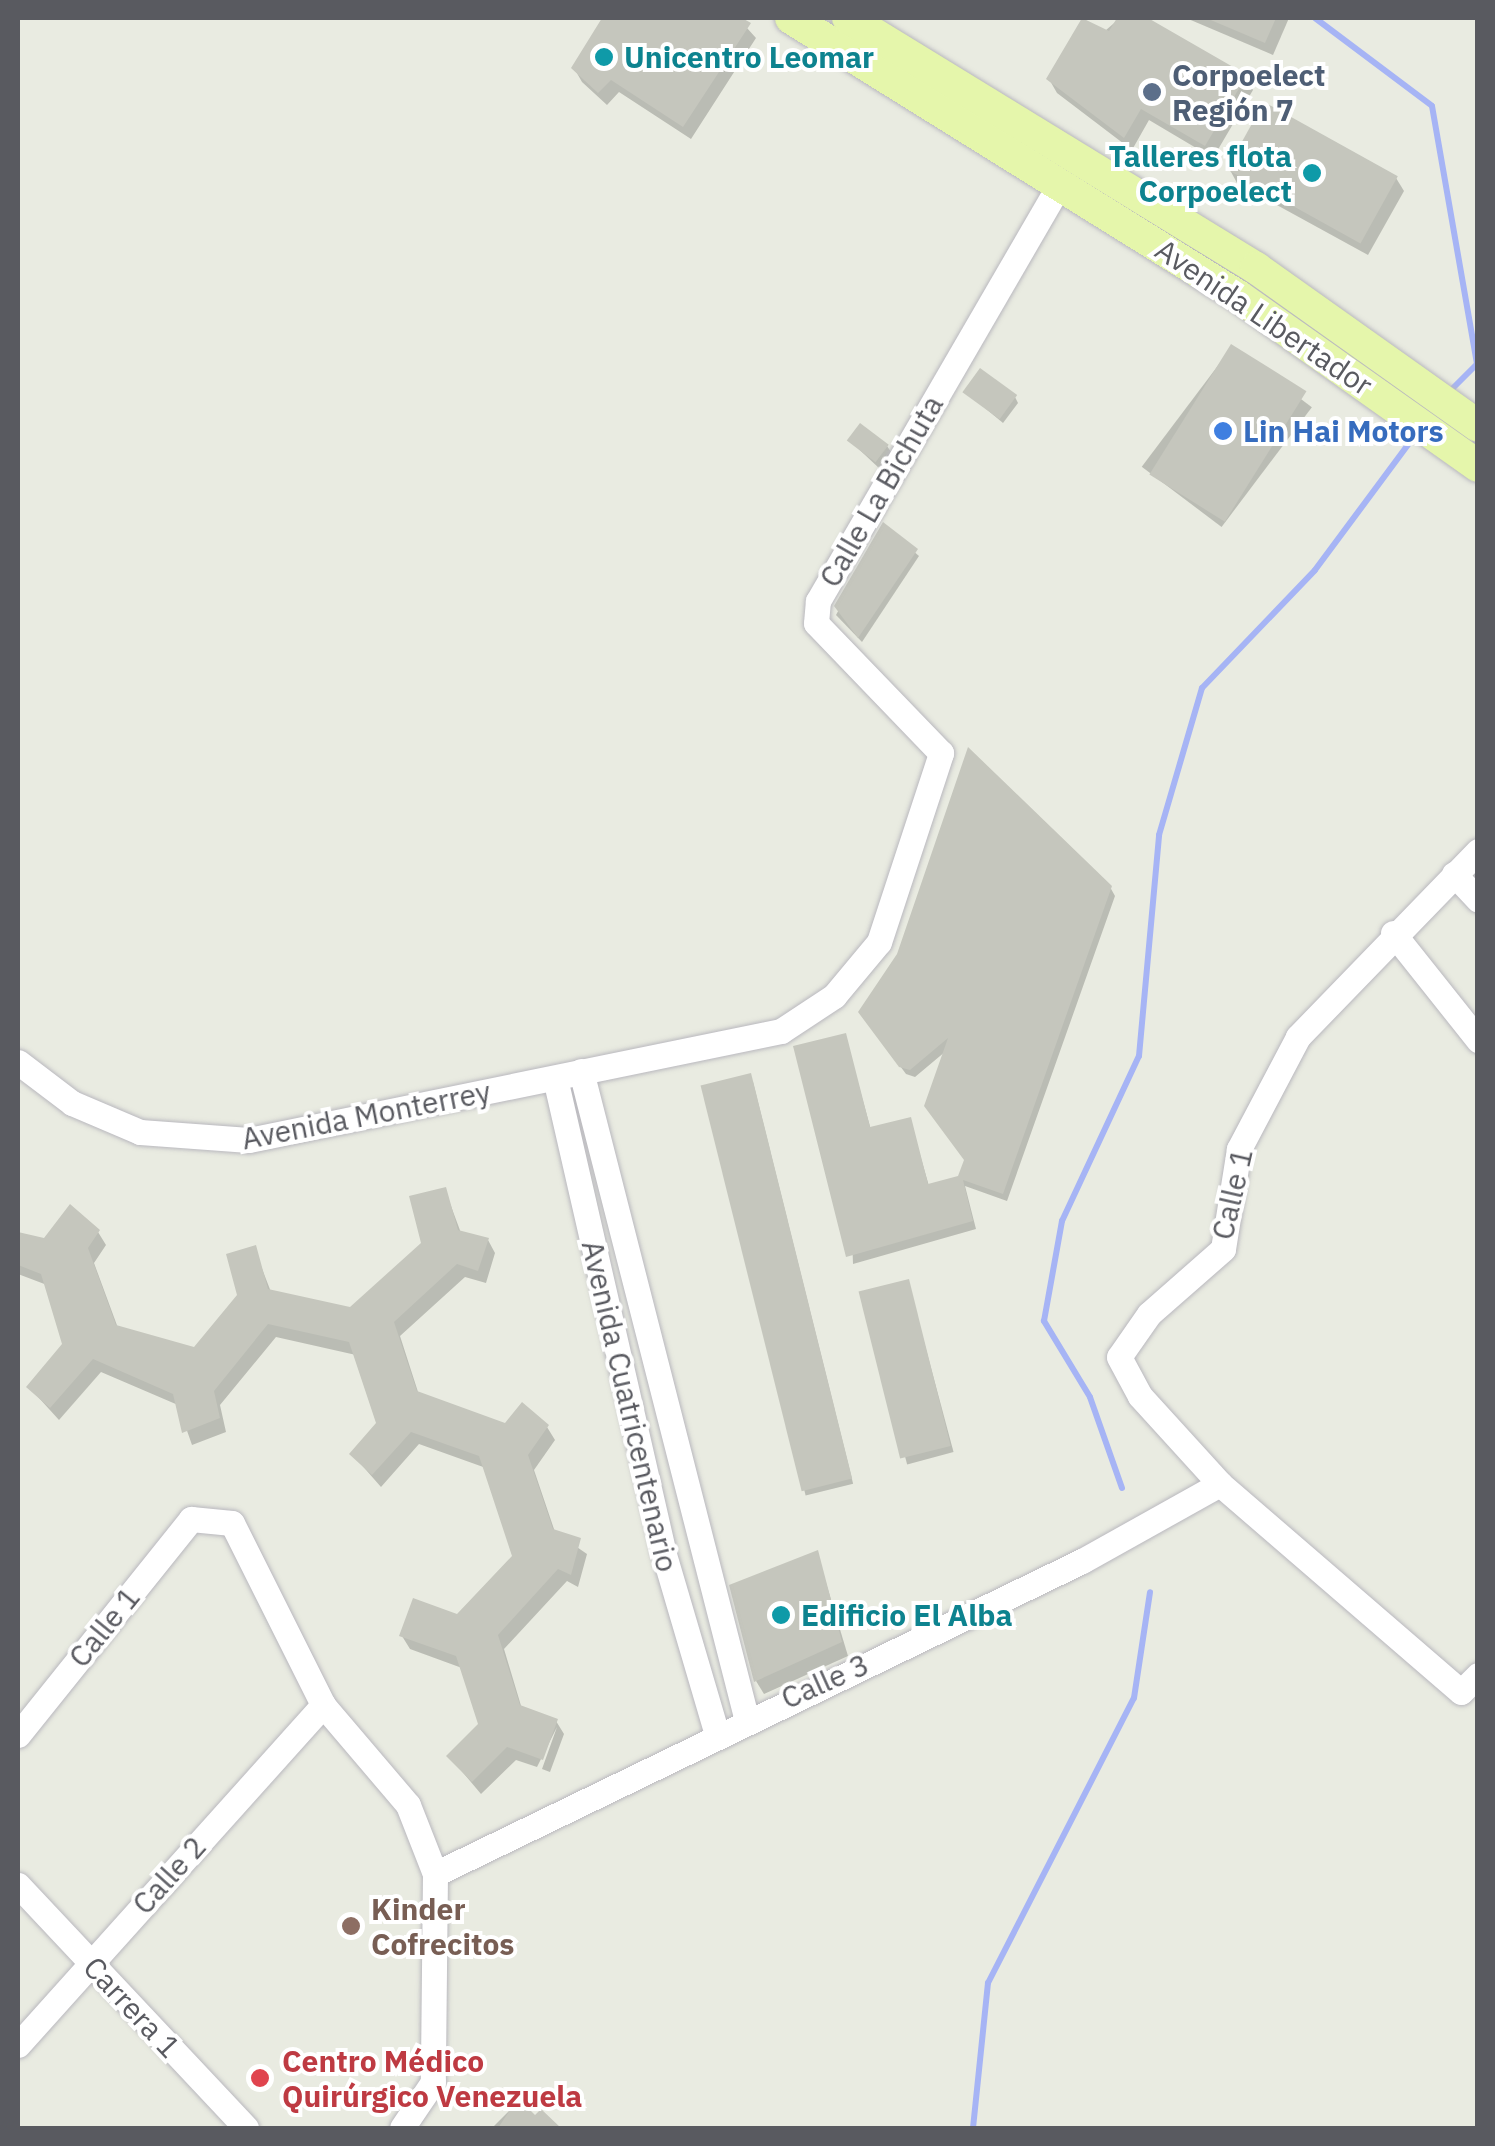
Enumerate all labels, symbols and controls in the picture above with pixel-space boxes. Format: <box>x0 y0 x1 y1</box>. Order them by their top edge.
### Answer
place label: Unicentro Leomar <box>624 39 874 75</box>
marker: Unicentro Leomar <box>593 46 615 68</box>
place label: Corpoelect Región 7 <box>1172 57 1326 128</box>
marker: Corpoelect Región 7 <box>1141 81 1163 103</box>
place label: Talleres flota Corpoelect <box>1108 138 1292 208</box>
marker: Talleres flota Corpoelect <box>1301 162 1323 184</box>
street label: Avenida Libertador <box>1149 231 1379 403</box>
street label: Calle La Bichuta <box>812 389 950 593</box>
place label: Lin Hai Motors <box>1243 413 1444 449</box>
marker: Lin Hai Motors <box>1212 420 1234 442</box>
street label: Avenida Monterrey <box>238 1073 494 1157</box>
street label: Calle 1 <box>1204 1145 1260 1243</box>
street label: Avenida Cuatricentenario <box>574 1237 686 1575</box>
street label: Calle 1 <box>61 1580 147 1674</box>
place label: Edificio El Alba <box>801 1597 1013 1633</box>
marker: Edificio El Alba <box>770 1604 792 1626</box>
street label: Calle 3 <box>775 1646 875 1716</box>
street label: Calle 2 <box>125 1829 213 1921</box>
place label: Kinder Cofrecitos <box>371 1891 514 1962</box>
marker: Kinder Cofrecitos <box>340 1915 362 1937</box>
street label: Carrera 1 <box>76 1949 188 2065</box>
place label: Centro Médico Quirúrgico Venezuela <box>282 2043 582 2114</box>
marker: Centro Médico Quirúrgico Venezuela <box>247 2065 273 2091</box>

